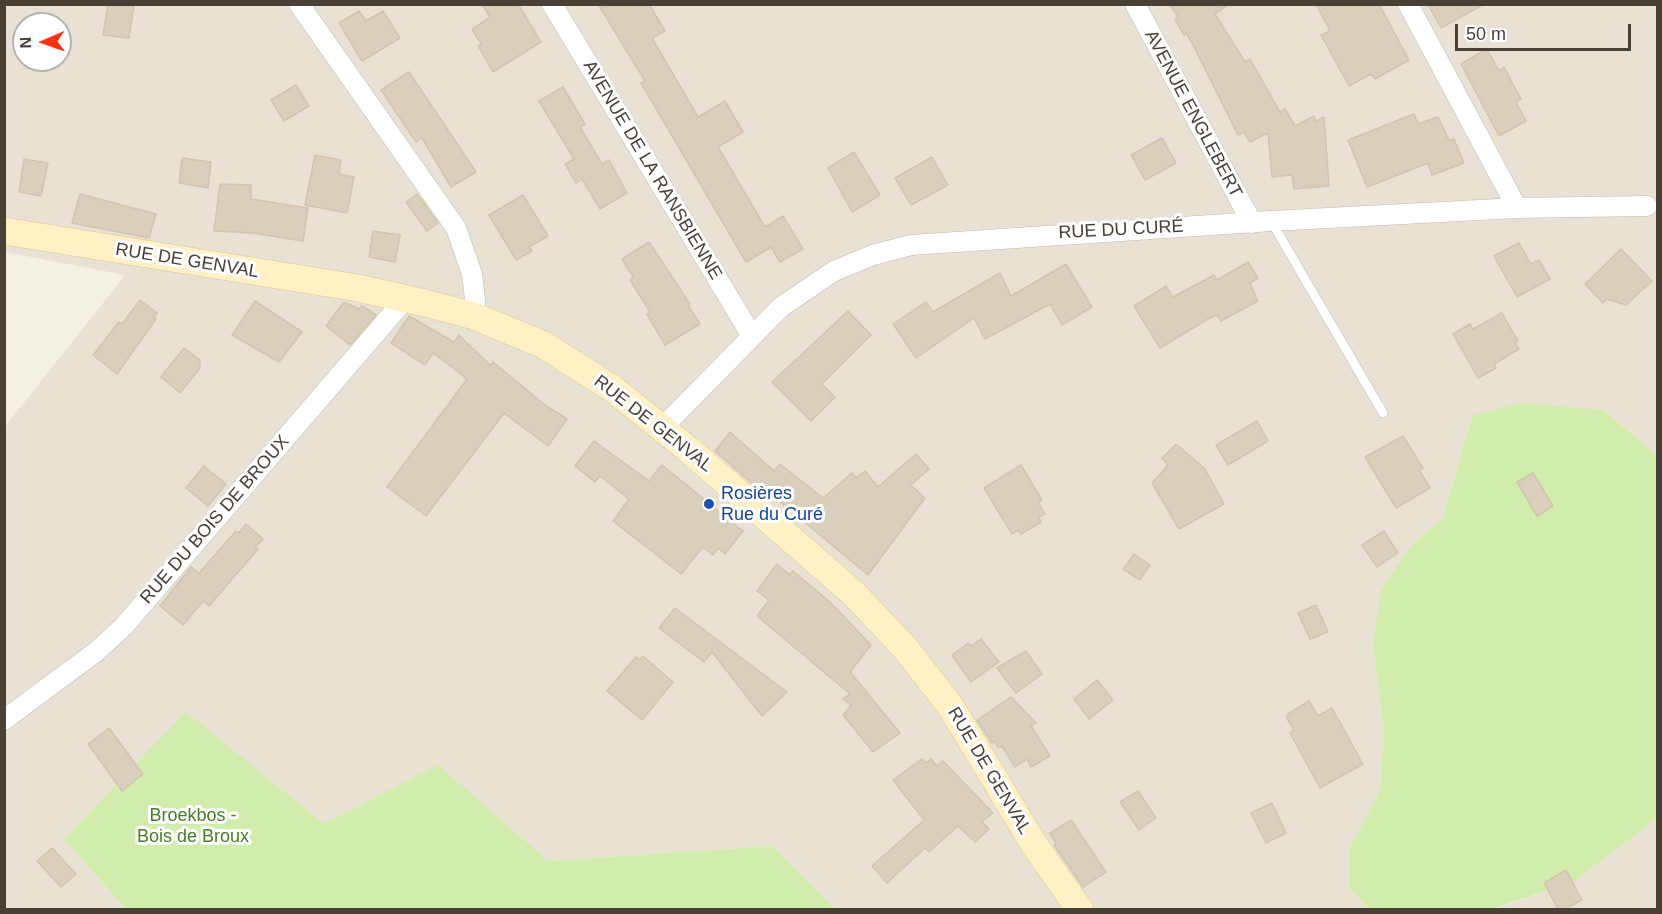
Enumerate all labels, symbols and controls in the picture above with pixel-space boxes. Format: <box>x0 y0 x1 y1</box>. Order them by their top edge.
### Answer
north arrow <box>12 12 72 72</box>
scale bar <box>1458 12 1634 50</box>
text: 50 m <box>1466 24 1506 44</box>
street label: AVENUE ENGLEBERT <box>1140 27 1246 201</box>
text: N <box>17 37 34 49</box>
street label: AVENUE DE LA RANSBIENNE <box>578 57 726 283</box>
street label: RUE DU CURÉ <box>1058 216 1184 244</box>
street label: RUE DE GENVAL <box>114 239 260 283</box>
street label: RUE DE GENVAL <box>589 371 717 477</box>
street label: RUE DU BOIS DE BROUX <box>136 431 294 609</box>
place label: Rosières Rue du Curé <box>721 483 823 526</box>
marker: Rosières Rue du Curé <box>702 497 716 511</box>
street label: RUE DE GENVAL <box>942 703 1036 839</box>
park label: Broekbos - Bois de Broux <box>137 805 249 848</box>

